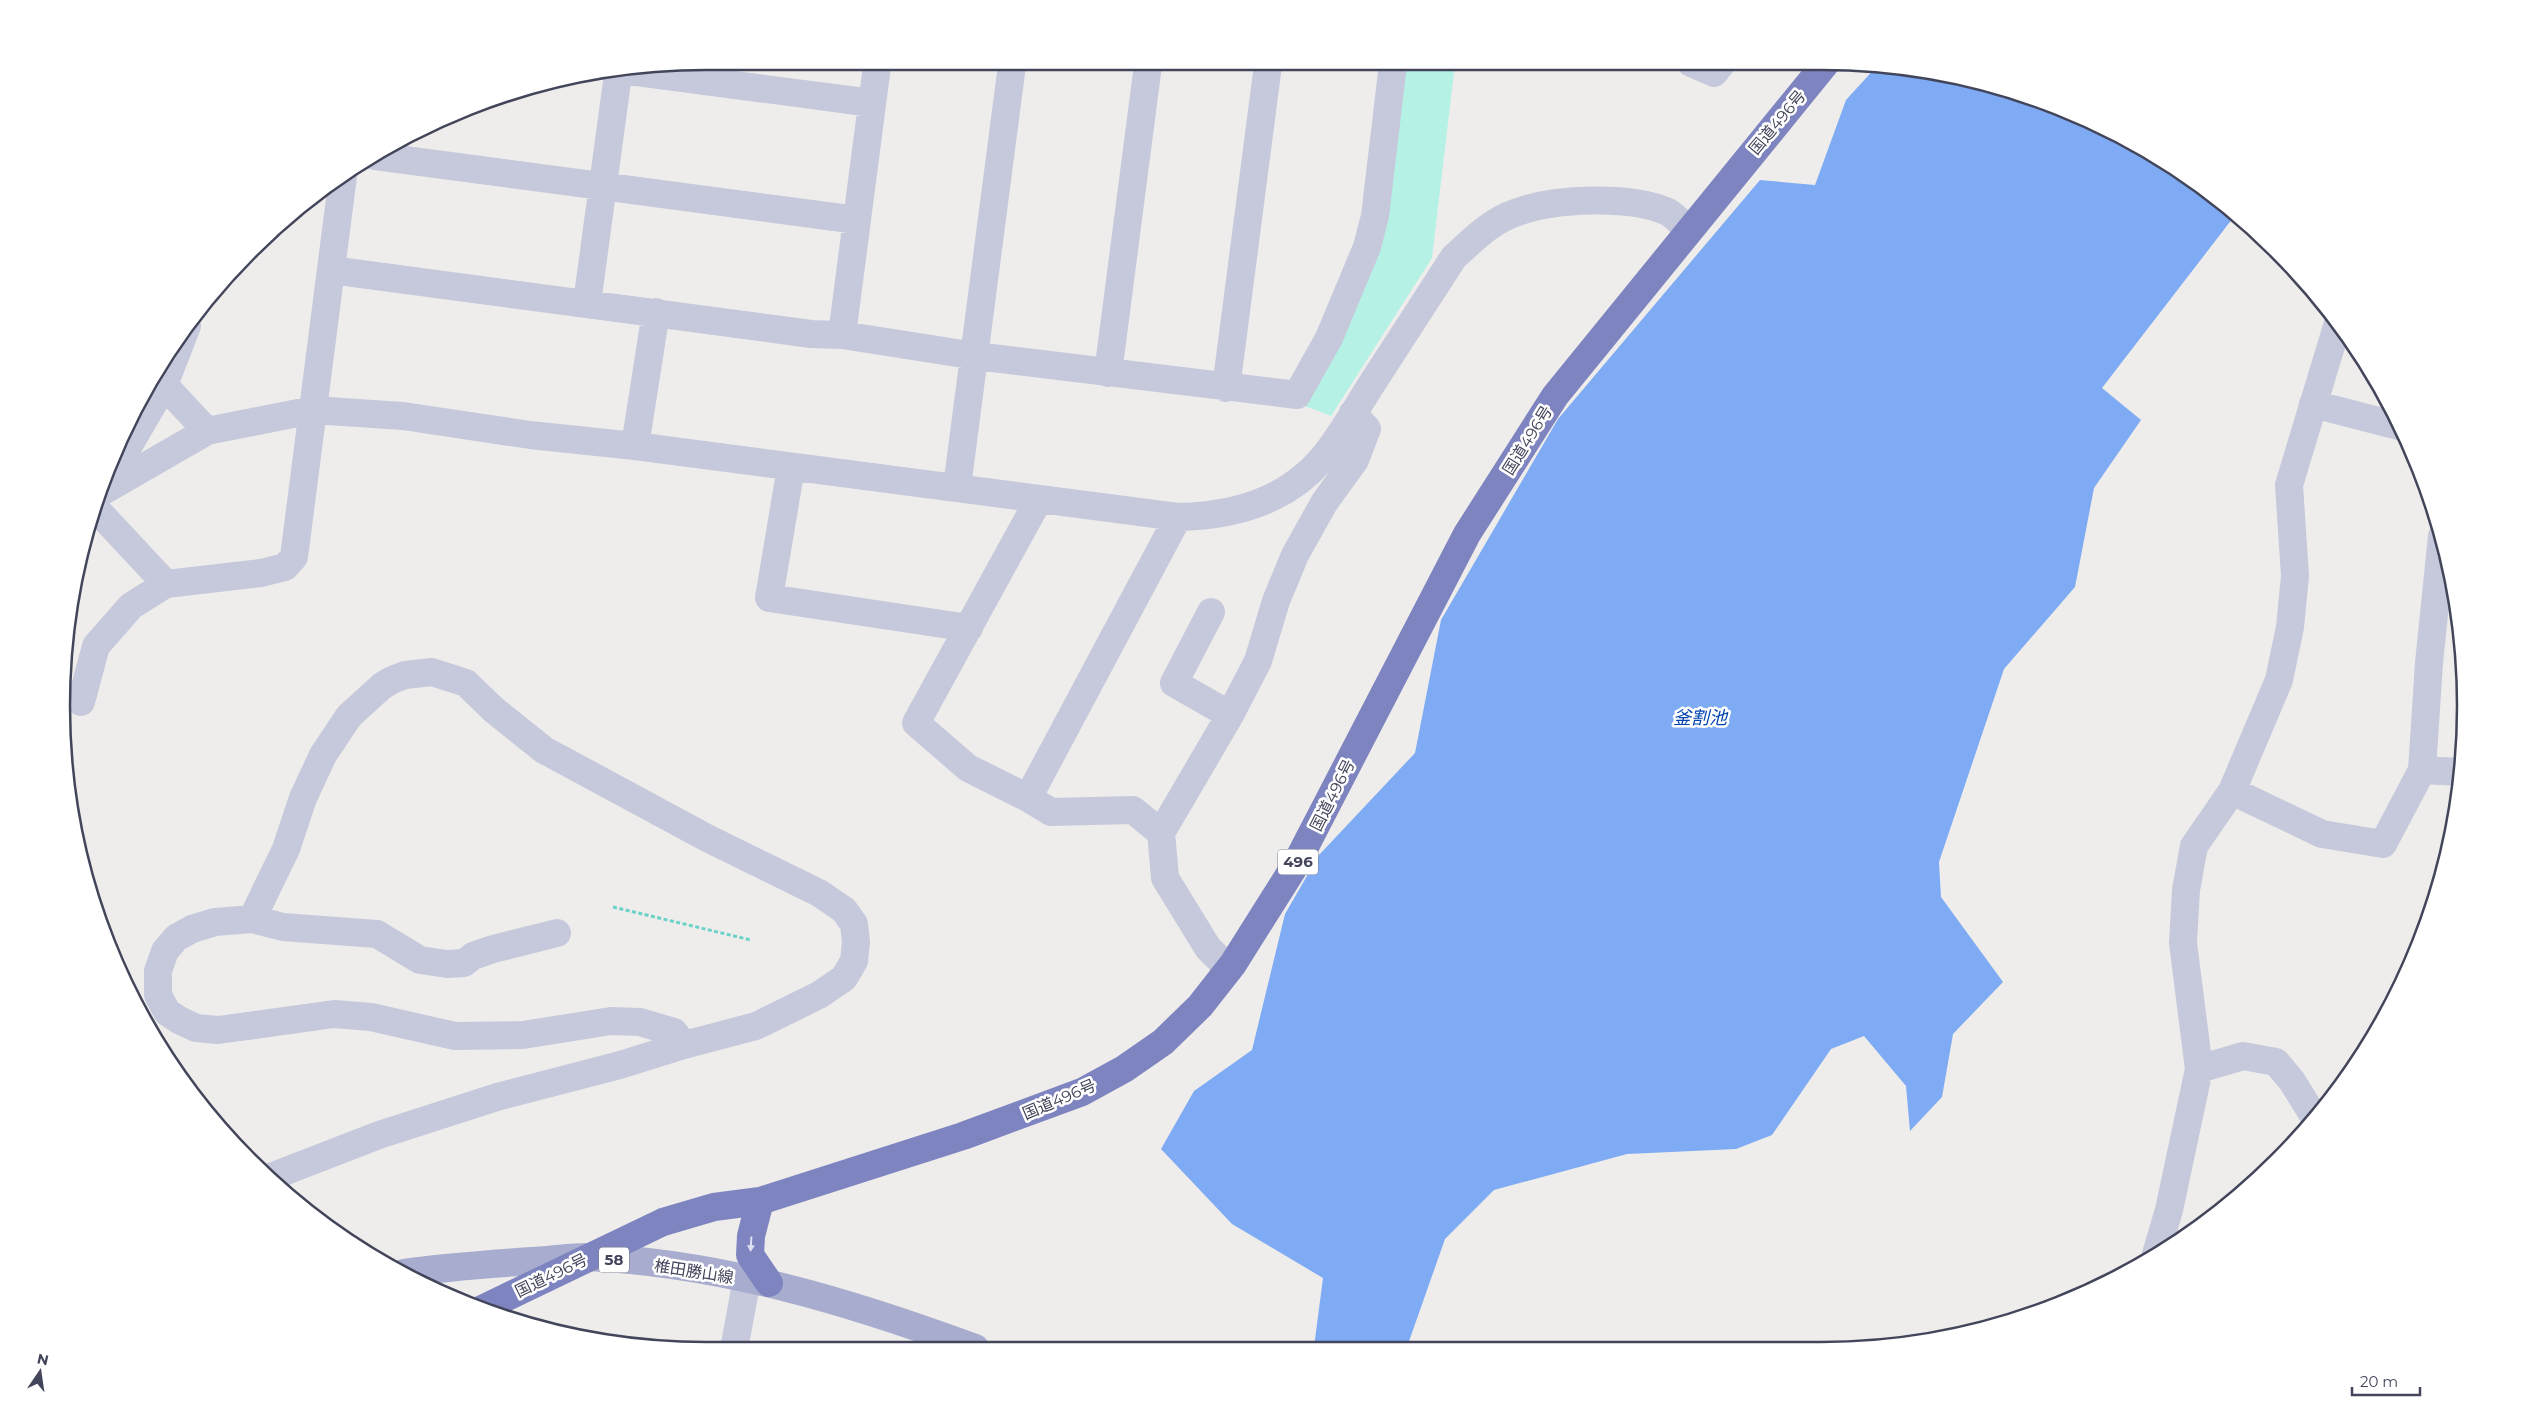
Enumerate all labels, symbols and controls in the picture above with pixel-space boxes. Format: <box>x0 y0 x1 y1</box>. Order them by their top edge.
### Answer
street label: 国道496号 <box>1745 86 1810 158</box>
street label: 国道496号 <box>1499 402 1556 478</box>
water label: 釜割池 <box>1673 707 1729 729</box>
street label: 国道496号 <box>1306 756 1359 834</box>
road number: 496 <box>1278 850 1318 874</box>
street label: 国道496号 <box>1020 1075 1099 1123</box>
one-way arrow <box>746 1237 754 1253</box>
road number: 58 <box>599 1248 629 1272</box>
street label: 国道496号 <box>512 1250 590 1301</box>
street label: 椎田勝山線 <box>653 1256 735 1287</box>
north arrow <box>15 1347 65 1397</box>
text: N <box>35 1349 50 1369</box>
scale bar <box>2352 1364 2420 1396</box>
text: 20 m <box>2360 1372 2398 1391</box>

